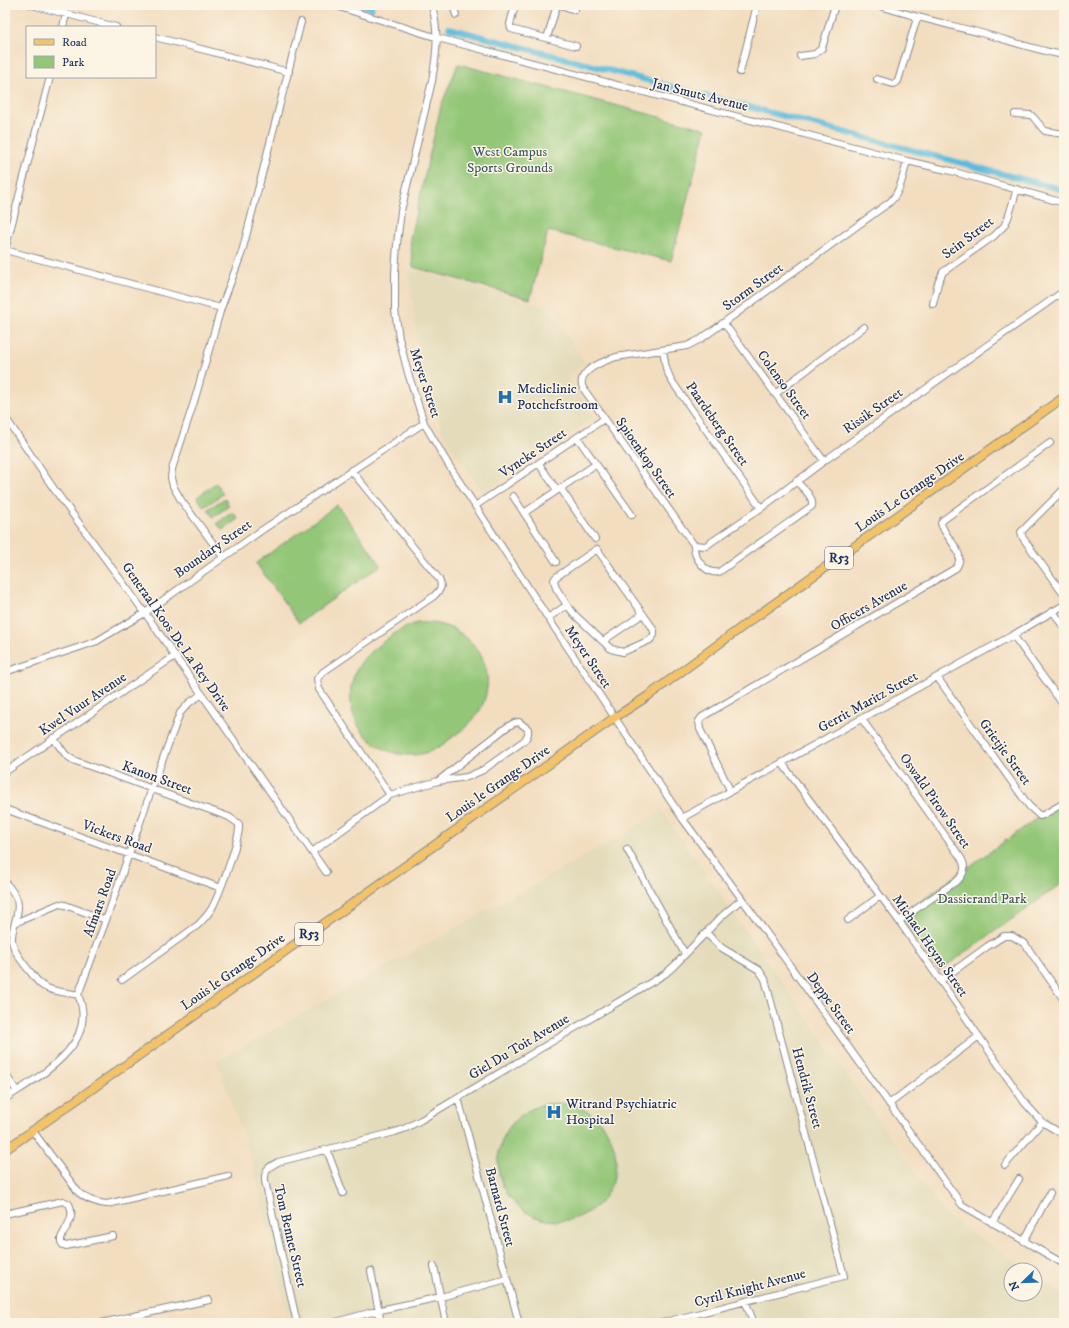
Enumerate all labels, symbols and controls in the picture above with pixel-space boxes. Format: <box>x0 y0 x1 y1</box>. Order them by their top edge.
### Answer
legend <box>26 26 156 78</box>
text: Road <box>62 35 87 50</box>
text: Park <box>62 55 84 70</box>
street label: Jan Smuts Avenue <box>648 74 750 116</box>
park label: West Campus Sports Grounds <box>467 143 553 177</box>
street label: Sein Street <box>939 212 998 263</box>
street label: Storm Street <box>719 259 787 315</box>
street label: Meyer Street <box>405 346 445 421</box>
street label: Colenso Street <box>753 347 815 423</box>
street label: Paardeberg Street <box>681 379 753 470</box>
place label: Mediclinic Potchefstroom <box>517 380 599 414</box>
street label: Rissik Street <box>840 384 907 438</box>
hospital icon: Mediclinic Potchefstroom <box>496 388 514 406</box>
street label: Spioenkop Street <box>611 414 681 502</box>
street label: Vyncke Street <box>495 424 570 483</box>
street label: Louis Le Grange Drive <box>852 448 968 536</box>
street label: Boundary Street <box>171 515 256 582</box>
road number: R53 <box>825 547 853 569</box>
street label: Generaal Koos De La Rey Drive <box>118 559 235 715</box>
street label: Officers Avenue <box>827 577 911 635</box>
street label: Meyer Street <box>560 622 616 692</box>
street label: Gerrit Maritz Street <box>815 667 921 737</box>
street label: Kwel Vuur Avenue <box>36 668 130 740</box>
street label: Grietjie Street <box>975 715 1035 789</box>
street label: Louis le Grange Drive <box>442 741 554 827</box>
street label: Oswald Pirow Street <box>895 750 975 853</box>
street label: Kanon Street <box>119 757 195 799</box>
street label: Vickers Road <box>79 816 154 858</box>
street label: Afmars Road <box>79 866 121 940</box>
park label: Dassierand Park <box>937 890 1027 908</box>
street label: Michael Heyns Street <box>888 891 972 1001</box>
road number: R53 <box>295 923 323 945</box>
street label: Louis le Grange Drive <box>177 929 289 1015</box>
street label: Deppe Street <box>802 969 860 1038</box>
street label: Giel Du Toit Avenue <box>466 1010 573 1084</box>
street label: Hendrik Street <box>788 1045 827 1131</box>
place label: Witrand Psychiatric Hospital <box>565 1095 677 1129</box>
hospital icon: Witrand Psychiatric Hospital <box>545 1103 563 1121</box>
street label: Barnard Street <box>481 1165 519 1249</box>
street label: Tom Bennet Street <box>269 1183 311 1290</box>
north arrow <box>1003 1262 1043 1302</box>
street label: Cyril Knight Avenue <box>692 1264 808 1312</box>
text: N <box>1007 1279 1023 1292</box>

